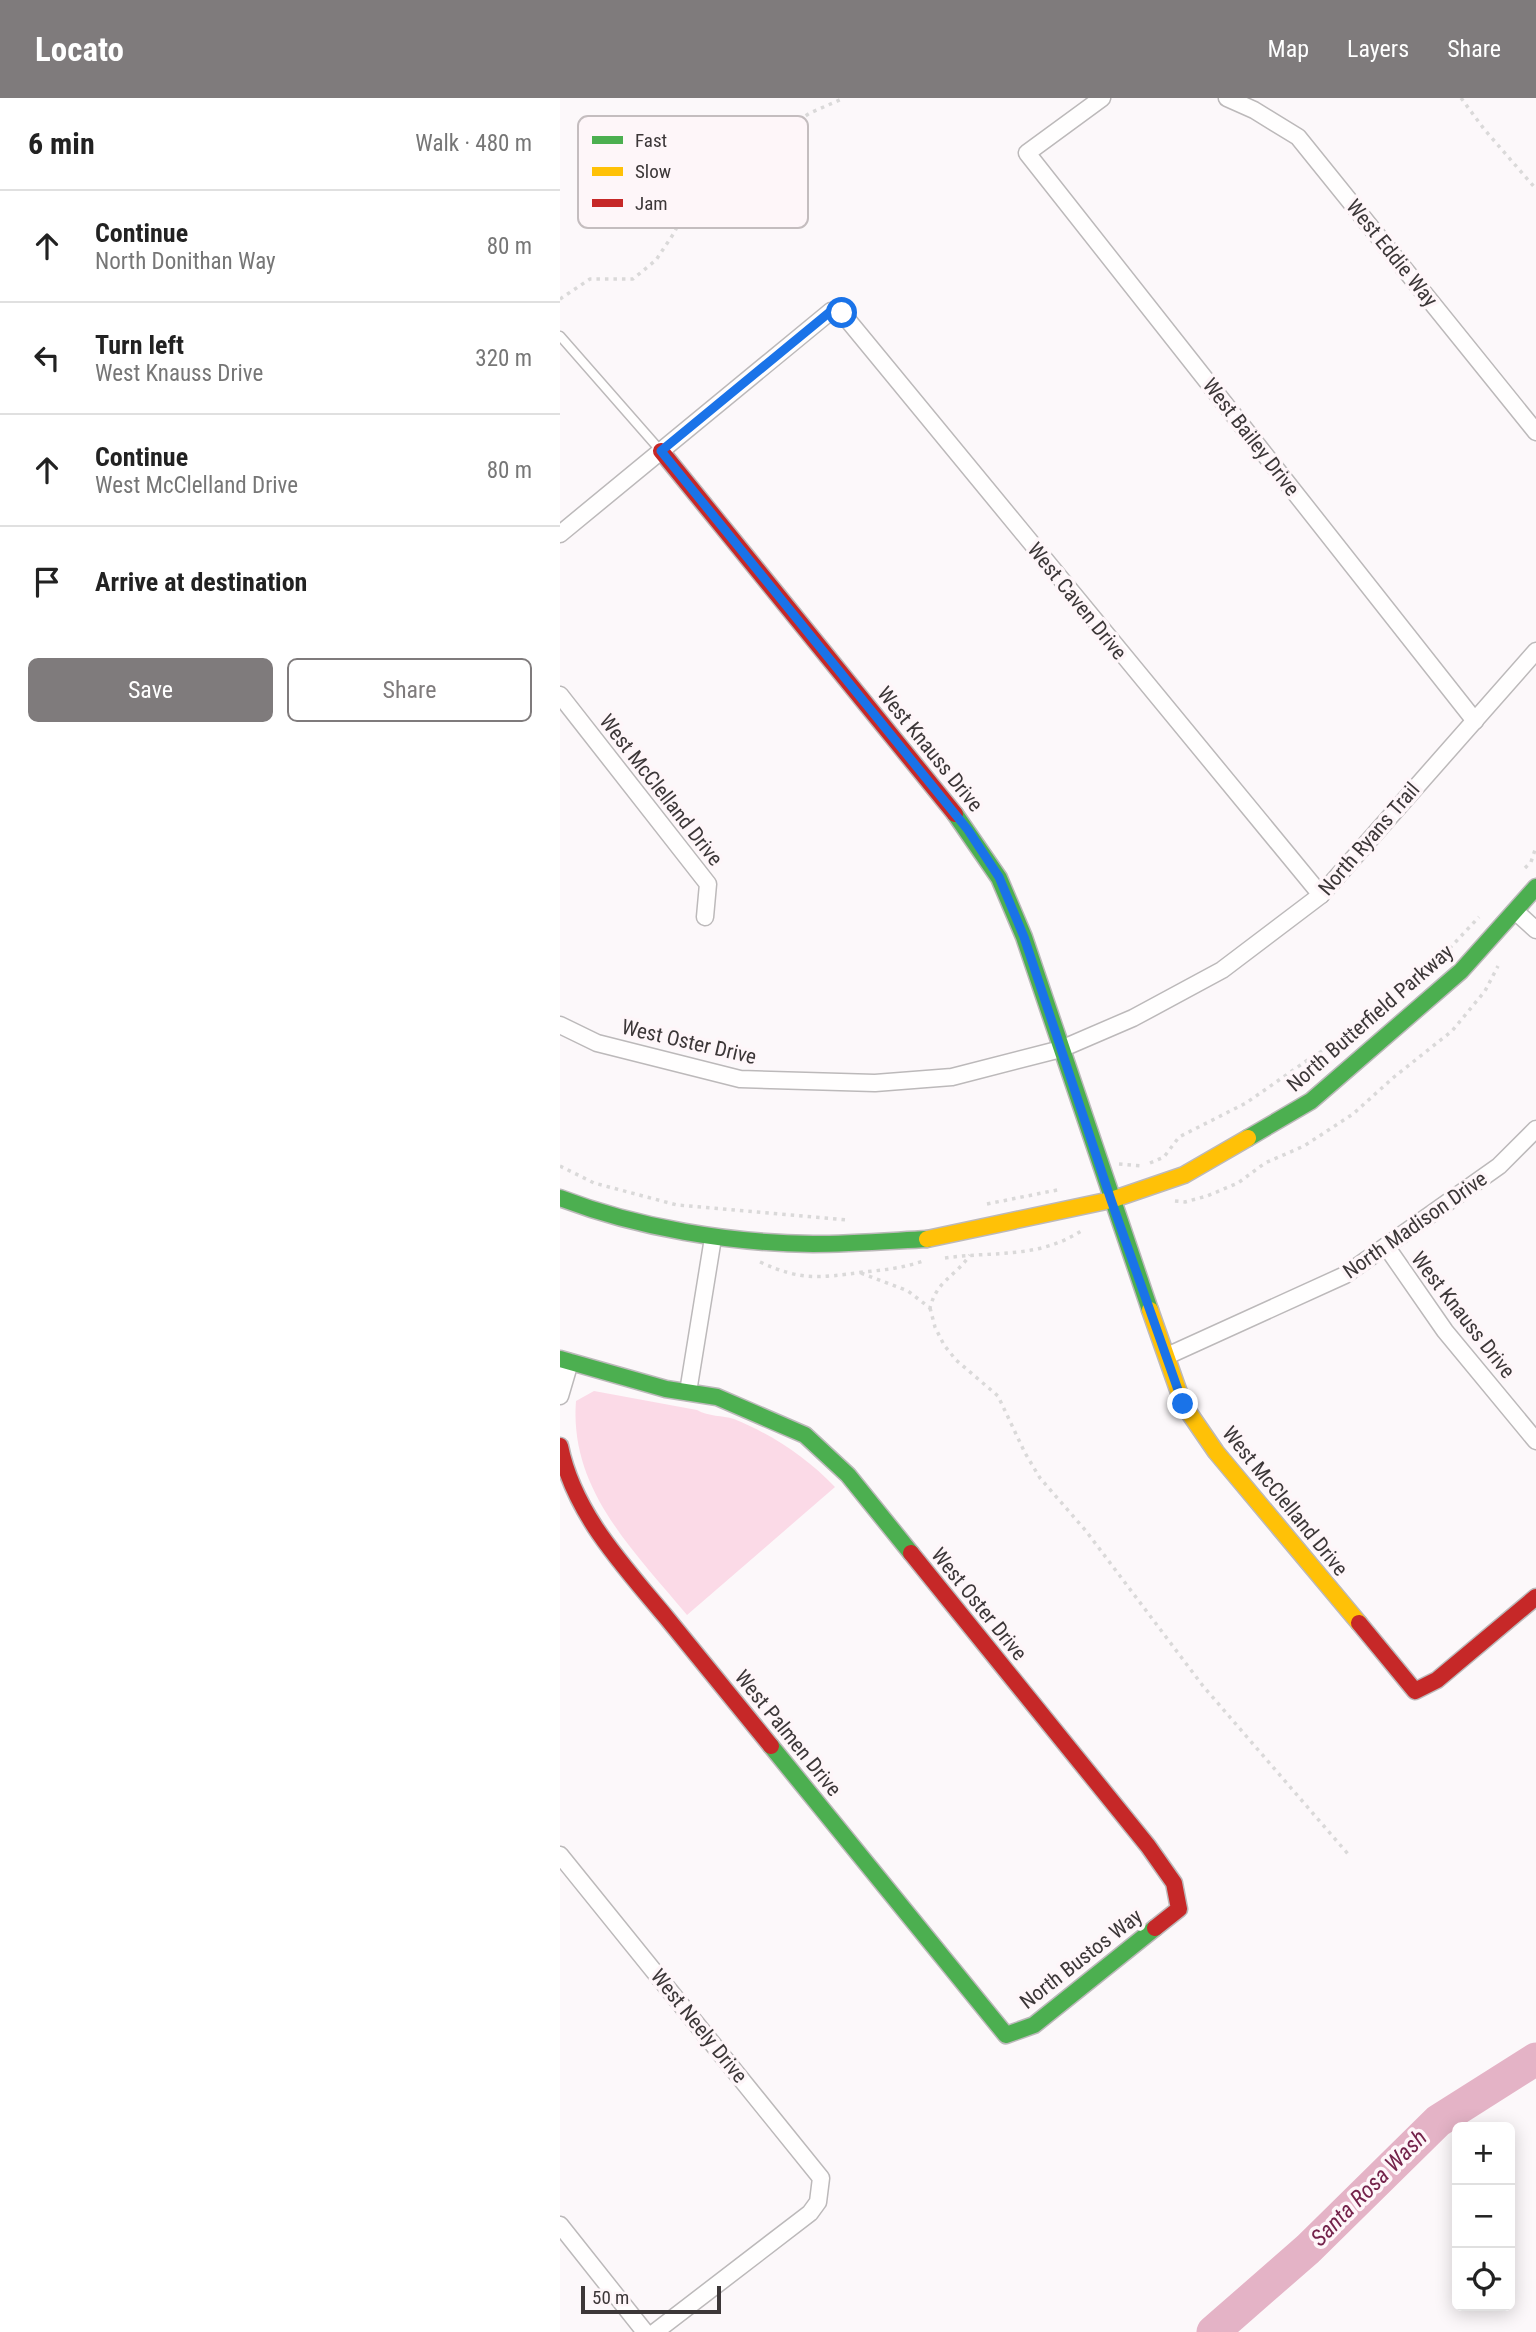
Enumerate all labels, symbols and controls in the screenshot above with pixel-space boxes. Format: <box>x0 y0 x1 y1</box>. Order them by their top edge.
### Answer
text: Locato <box>35 30 124 69</box>
text: Map <box>1268 35 1309 63</box>
text: Layers <box>1347 35 1409 63</box>
text: Share <box>1447 35 1501 63</box>
legend <box>578 116 808 228</box>
text: 6 min <box>28 126 95 161</box>
text: Fast <box>635 129 667 152</box>
text: Walk · 480 m <box>415 130 532 157</box>
text: Slow <box>635 160 671 183</box>
text: Jam <box>635 192 668 215</box>
street label: West Eddie Way <box>1341 195 1443 312</box>
text: Continue <box>95 218 188 248</box>
icon: ahead <box>28 227 66 265</box>
text: 80 m <box>487 233 532 260</box>
text: North Donithan Way <box>95 248 276 275</box>
route start <box>826 297 857 328</box>
text: Turn left <box>95 330 184 360</box>
icon: left <box>28 339 66 377</box>
text: 320 m <box>475 345 532 372</box>
text: West Knauss Drive <box>95 360 263 387</box>
street label: West Bailey Drive <box>1198 373 1304 501</box>
text: Continue <box>95 442 188 472</box>
icon: ahead <box>28 451 66 489</box>
text: 80 m <box>487 457 532 484</box>
text: West McClelland Drive <box>95 472 298 499</box>
street label: West Caven Drive <box>1023 538 1132 664</box>
icon: arrive <box>28 563 66 601</box>
text: Arrive at destination <box>95 567 307 597</box>
button: Save <box>28 658 273 722</box>
button: Share <box>287 658 532 722</box>
street label: West Knauss Drive <box>872 682 988 816</box>
street label: West McClelland Drive <box>595 710 728 871</box>
street label: North Ryans Trail <box>1314 778 1424 900</box>
street label: North Butterfield Parkway <box>1282 939 1458 1097</box>
street label: West Oster Drive <box>619 1015 759 1069</box>
street label: North Madison Drive <box>1339 1166 1492 1284</box>
street label: West Knauss Drive <box>1406 1247 1520 1383</box>
route end <box>1167 1388 1198 1419</box>
street label: West McClelland Drive <box>1217 1421 1353 1581</box>
street label: West Oster Drive <box>926 1543 1032 1665</box>
street label: West Palmen Drive <box>730 1665 846 1801</box>
street label: North Bustos Way <box>1015 1904 1147 2014</box>
street label: West Neely Drive <box>646 1964 752 2088</box>
map controls <box>1452 2122 1515 2311</box>
button: + <box>1452 2122 1515 2185</box>
water label: Santa Rosa Wash <box>1305 2124 1433 2252</box>
button: − <box>1452 2185 1515 2248</box>
button: locate <box>1452 2248 1515 2311</box>
scale bar <box>581 2283 721 2315</box>
text: 50 m <box>592 2286 629 2309</box>

